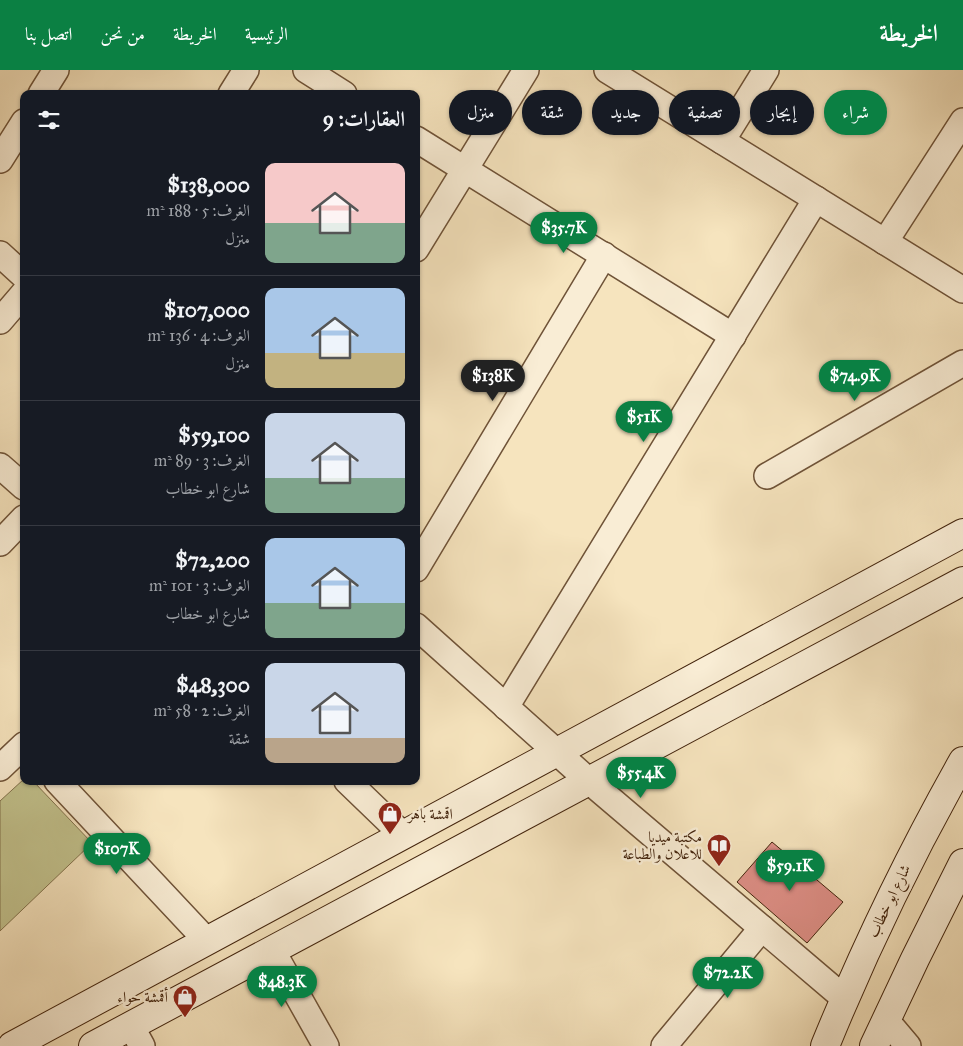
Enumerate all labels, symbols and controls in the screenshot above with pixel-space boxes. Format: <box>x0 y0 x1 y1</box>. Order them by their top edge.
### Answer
text: الخريطة <box>880 18 938 48</box>
text: اتصل بنا <box>25 23 72 45</box>
text: من نحن <box>100 23 145 45</box>
text: الخريطة <box>173 23 217 45</box>
text: الرئيسية <box>245 23 288 45</box>
chip: منزل <box>449 90 512 135</box>
chip: شقة <box>522 90 582 135</box>
chip: جديد <box>592 90 659 135</box>
chip: تصفية <box>669 90 740 135</box>
chip: إيجار <box>750 90 814 135</box>
chip: شراء <box>824 90 887 135</box>
icon: filters <box>35 106 63 134</box>
text: العقارات: 9 <box>323 106 405 132</box>
text: $138,000 <box>167 172 250 198</box>
icon: home <box>305 183 365 243</box>
text: الغرف: 5 · 188 m² <box>146 201 250 220</box>
pin: $35.7K <box>523 212 605 254</box>
text: $35.7K <box>541 218 587 237</box>
text: منزل <box>225 229 250 248</box>
text: $107,000 <box>164 297 250 323</box>
icon: home <box>305 308 365 368</box>
text: الغرف: 4 · 136 m² <box>147 326 250 345</box>
text: منزل <box>225 354 250 373</box>
pin: $138K <box>458 360 528 402</box>
pin: $74.9K <box>814 360 896 402</box>
text: $138K <box>472 366 514 385</box>
text: $74.9K <box>830 366 880 385</box>
pin: $51K <box>614 400 674 443</box>
text: $51K <box>627 407 661 426</box>
text: $59,100 <box>178 422 250 448</box>
icon: home <box>305 433 365 493</box>
text: الغرف: 3 · 89 m² <box>154 451 250 470</box>
text: شارع ابو خطاب <box>166 479 250 498</box>
text: $72,200 <box>175 547 250 573</box>
icon: home <box>305 558 365 618</box>
text: الغرف: 3 · 101 m² <box>149 576 250 595</box>
text: شارع ابو خطاب <box>166 604 250 623</box>
text: $48,300 <box>176 672 250 698</box>
icon: home <box>305 683 365 743</box>
text: الغرف: 2 · 58 m² <box>153 701 250 720</box>
text: شقة <box>229 729 250 748</box>
pin: $55.4K <box>600 756 682 799</box>
text: $55.4K <box>617 763 665 782</box>
shop icon: اقمشة باهر <box>377 801 403 835</box>
place label: اقمشة باهر <box>406 805 453 824</box>
place label: مكتبة ميديا للاعلان والطباعة <box>623 828 702 863</box>
pin: $107K <box>82 832 152 875</box>
library icon: مكتبة ميديا للاعلان والطباعة <box>706 833 732 867</box>
text: $107K <box>94 839 140 858</box>
pin: $59.1K <box>749 850 831 892</box>
text: $59.1K <box>767 856 813 875</box>
street label: شارع ابو خطاب <box>864 861 918 942</box>
pin: $72.2K <box>687 956 769 999</box>
text: $72.2K <box>704 963 752 982</box>
pin: $48.3K <box>241 966 323 1008</box>
text: $48.3K <box>258 972 306 991</box>
shop icon: أقمشة حواء <box>172 984 198 1018</box>
place label: أقمشة حواء <box>117 986 168 1006</box>

